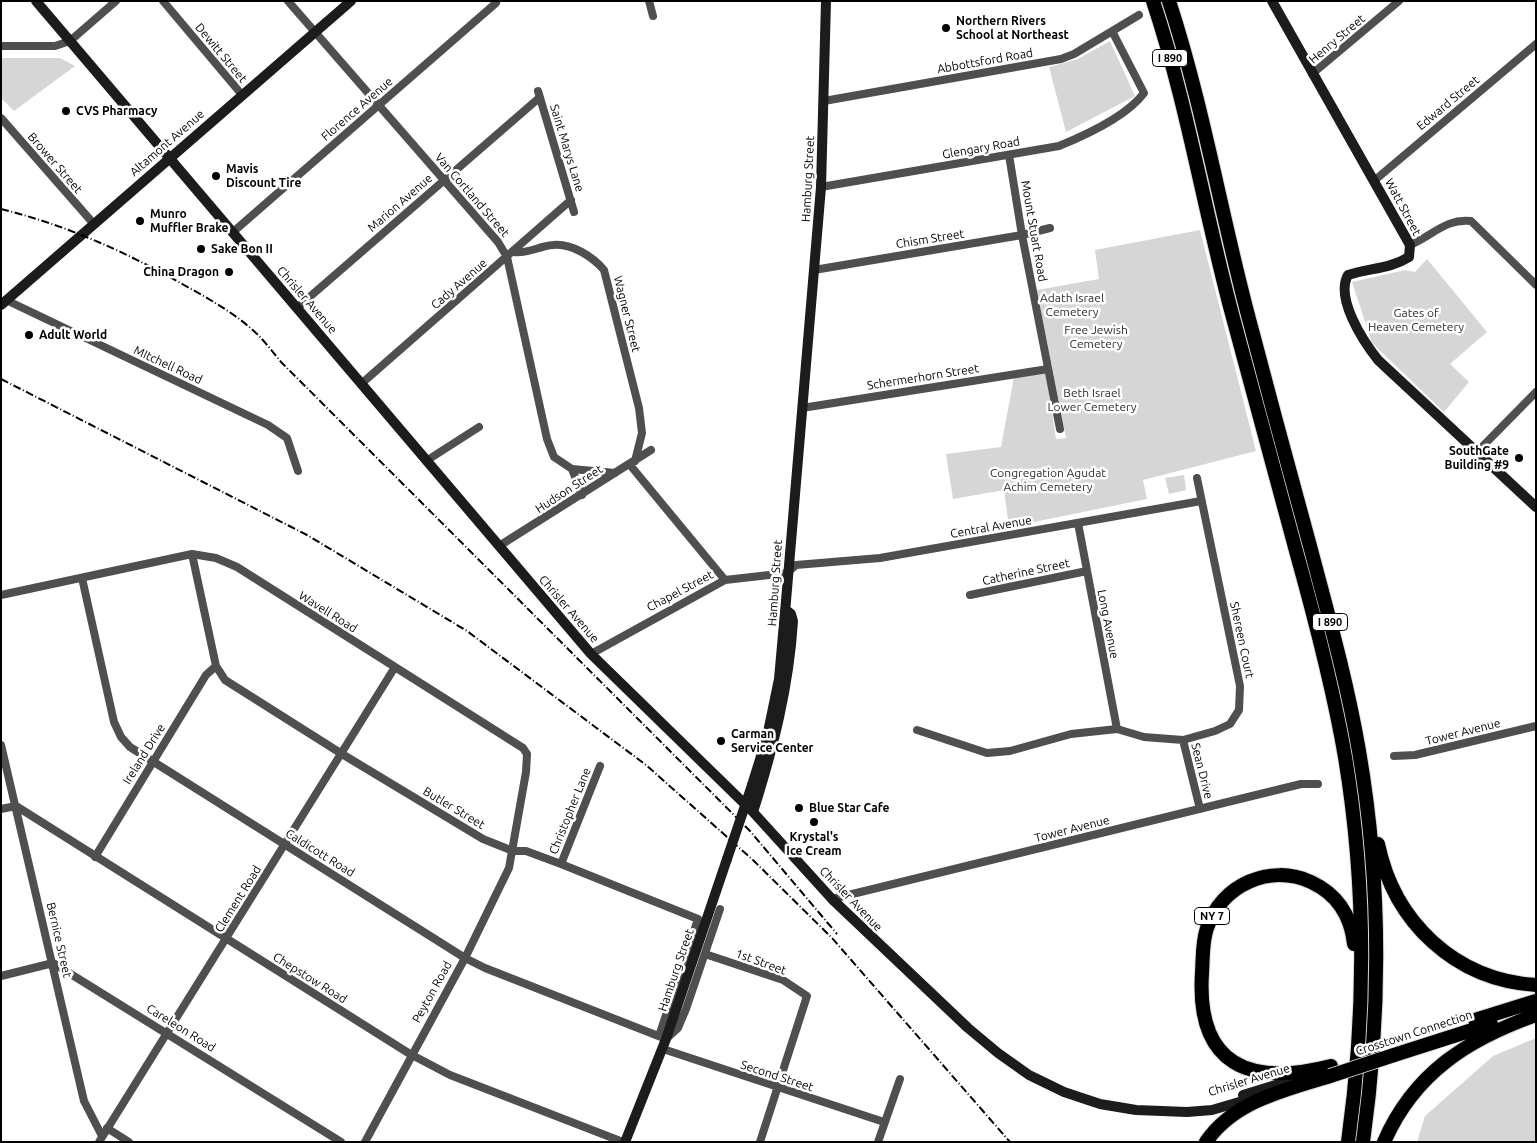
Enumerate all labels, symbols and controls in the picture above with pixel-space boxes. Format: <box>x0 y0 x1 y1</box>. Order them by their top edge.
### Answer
street label: Henry Street <box>1306 11 1368 67</box>
place label: Northern Rivers School at Northeast <box>956 14 1069 42</box>
street label: Dewitt Street <box>192 20 250 86</box>
marker: Northern Rivers School at Northeast <box>940 22 952 34</box>
street label: Abbottsford Road <box>936 45 1034 77</box>
road number: I 890 <box>1152 49 1188 66</box>
street label: Edward Street <box>1414 73 1482 133</box>
street label: Florence Avenue <box>318 74 396 144</box>
street label: Saint Marys Lane <box>547 103 587 193</box>
place label: CVS Pharmacy <box>76 104 157 118</box>
marker: CVS Pharmacy <box>60 105 72 117</box>
street label: Altamont Avenue <box>127 107 207 179</box>
street label: Brower Street <box>25 130 85 196</box>
street label: Glengary Road <box>941 134 1021 162</box>
street label: Hamburg Street <box>799 135 817 223</box>
street label: Van Cortland Street <box>432 150 512 240</box>
place label: Mavis Discount Tire <box>226 162 301 190</box>
marker: Mavis Discount Tire <box>210 170 222 182</box>
street label: Marion Avenue <box>365 171 435 235</box>
street label: Watt Street <box>1382 176 1424 238</box>
street label: Mount Stuart Road <box>1018 179 1050 283</box>
place label: Munro Muffler Brake <box>150 207 228 235</box>
marker: Munro Muffler Brake <box>134 215 146 227</box>
street label: Chism Street <box>895 226 965 252</box>
place label: Sake Bon II <box>211 242 273 256</box>
marker: Sake Bon II <box>195 243 207 255</box>
street label: Cady Avenue <box>428 256 490 312</box>
street label: Chrisler Avenue <box>274 263 340 337</box>
place label: China Dragon <box>143 265 219 279</box>
marker: China Dragon <box>223 266 235 278</box>
street label: Wagner Street <box>611 274 643 354</box>
park label: Adath Israel Cemetery <box>1040 291 1104 319</box>
park label: Gates of Heaven Cemetery <box>1368 306 1464 334</box>
park label: Free Jewish Cemetery <box>1064 323 1128 351</box>
place label: Adult World <box>39 328 107 342</box>
marker: Adult World <box>23 329 35 341</box>
street label: MItchell Road <box>131 343 205 387</box>
street label: Schermerhorn Street <box>866 361 980 393</box>
park label: Beth Israel Lower Cemetery <box>1047 386 1137 414</box>
place label: SouthGate Building #9 <box>1445 444 1509 472</box>
marker: SouthGate Building #9 <box>1513 452 1525 464</box>
street label: Hudson Street <box>533 462 605 516</box>
park label: Congregation Agudat Achim Cemetery <box>990 466 1106 494</box>
street label: Central Avenue <box>949 513 1033 541</box>
street label: Hamburg Street <box>765 539 785 627</box>
street label: Catherine Street <box>981 556 1071 588</box>
street label: Chapel Street <box>644 567 716 615</box>
street label: Chrisler Avenue <box>536 572 602 646</box>
street label: Wavell Road <box>296 588 360 636</box>
street label: Long Avenue <box>1094 588 1122 660</box>
street label: Shereen Court <box>1227 601 1257 679</box>
road number: I 890 <box>1312 614 1348 630</box>
street label: Tower Avenue <box>1424 716 1502 748</box>
street label: Ireland Drive <box>120 721 168 787</box>
place label: Carman Service Center <box>731 727 813 755</box>
marker: Carman Service Center <box>715 735 727 747</box>
street label: Sean Drive <box>1188 742 1216 800</box>
street label: Christopher Lane <box>546 766 594 856</box>
street label: Butler Street <box>420 784 488 832</box>
place label: Blue Star Cafe <box>809 801 890 815</box>
marker: Blue Star Cafe <box>793 802 805 814</box>
street label: Tower Avenue <box>1033 813 1111 845</box>
marker: Krystal's Ice Cream <box>808 816 820 828</box>
street label: Caldicott Road <box>283 826 357 880</box>
place label: Krystal's Ice Cream <box>786 830 842 858</box>
street label: Clement Road <box>212 863 264 935</box>
street label: Chrisler Avenue <box>817 864 885 934</box>
street label: Bernice Street <box>43 901 75 979</box>
road number: NY 7 <box>1194 908 1230 924</box>
street label: Hamburg Street <box>655 927 697 1013</box>
street label: 1st Street <box>734 946 788 978</box>
street label: Chepstow Road <box>270 950 350 1006</box>
street label: Peyton Road <box>409 959 455 1025</box>
street label: Careleon Road <box>144 1001 218 1055</box>
street label: Crosstown Connection <box>1354 1007 1474 1059</box>
street label: Second Street <box>739 1057 815 1095</box>
street label: Chrisler Avenue <box>1207 1061 1291 1099</box>

